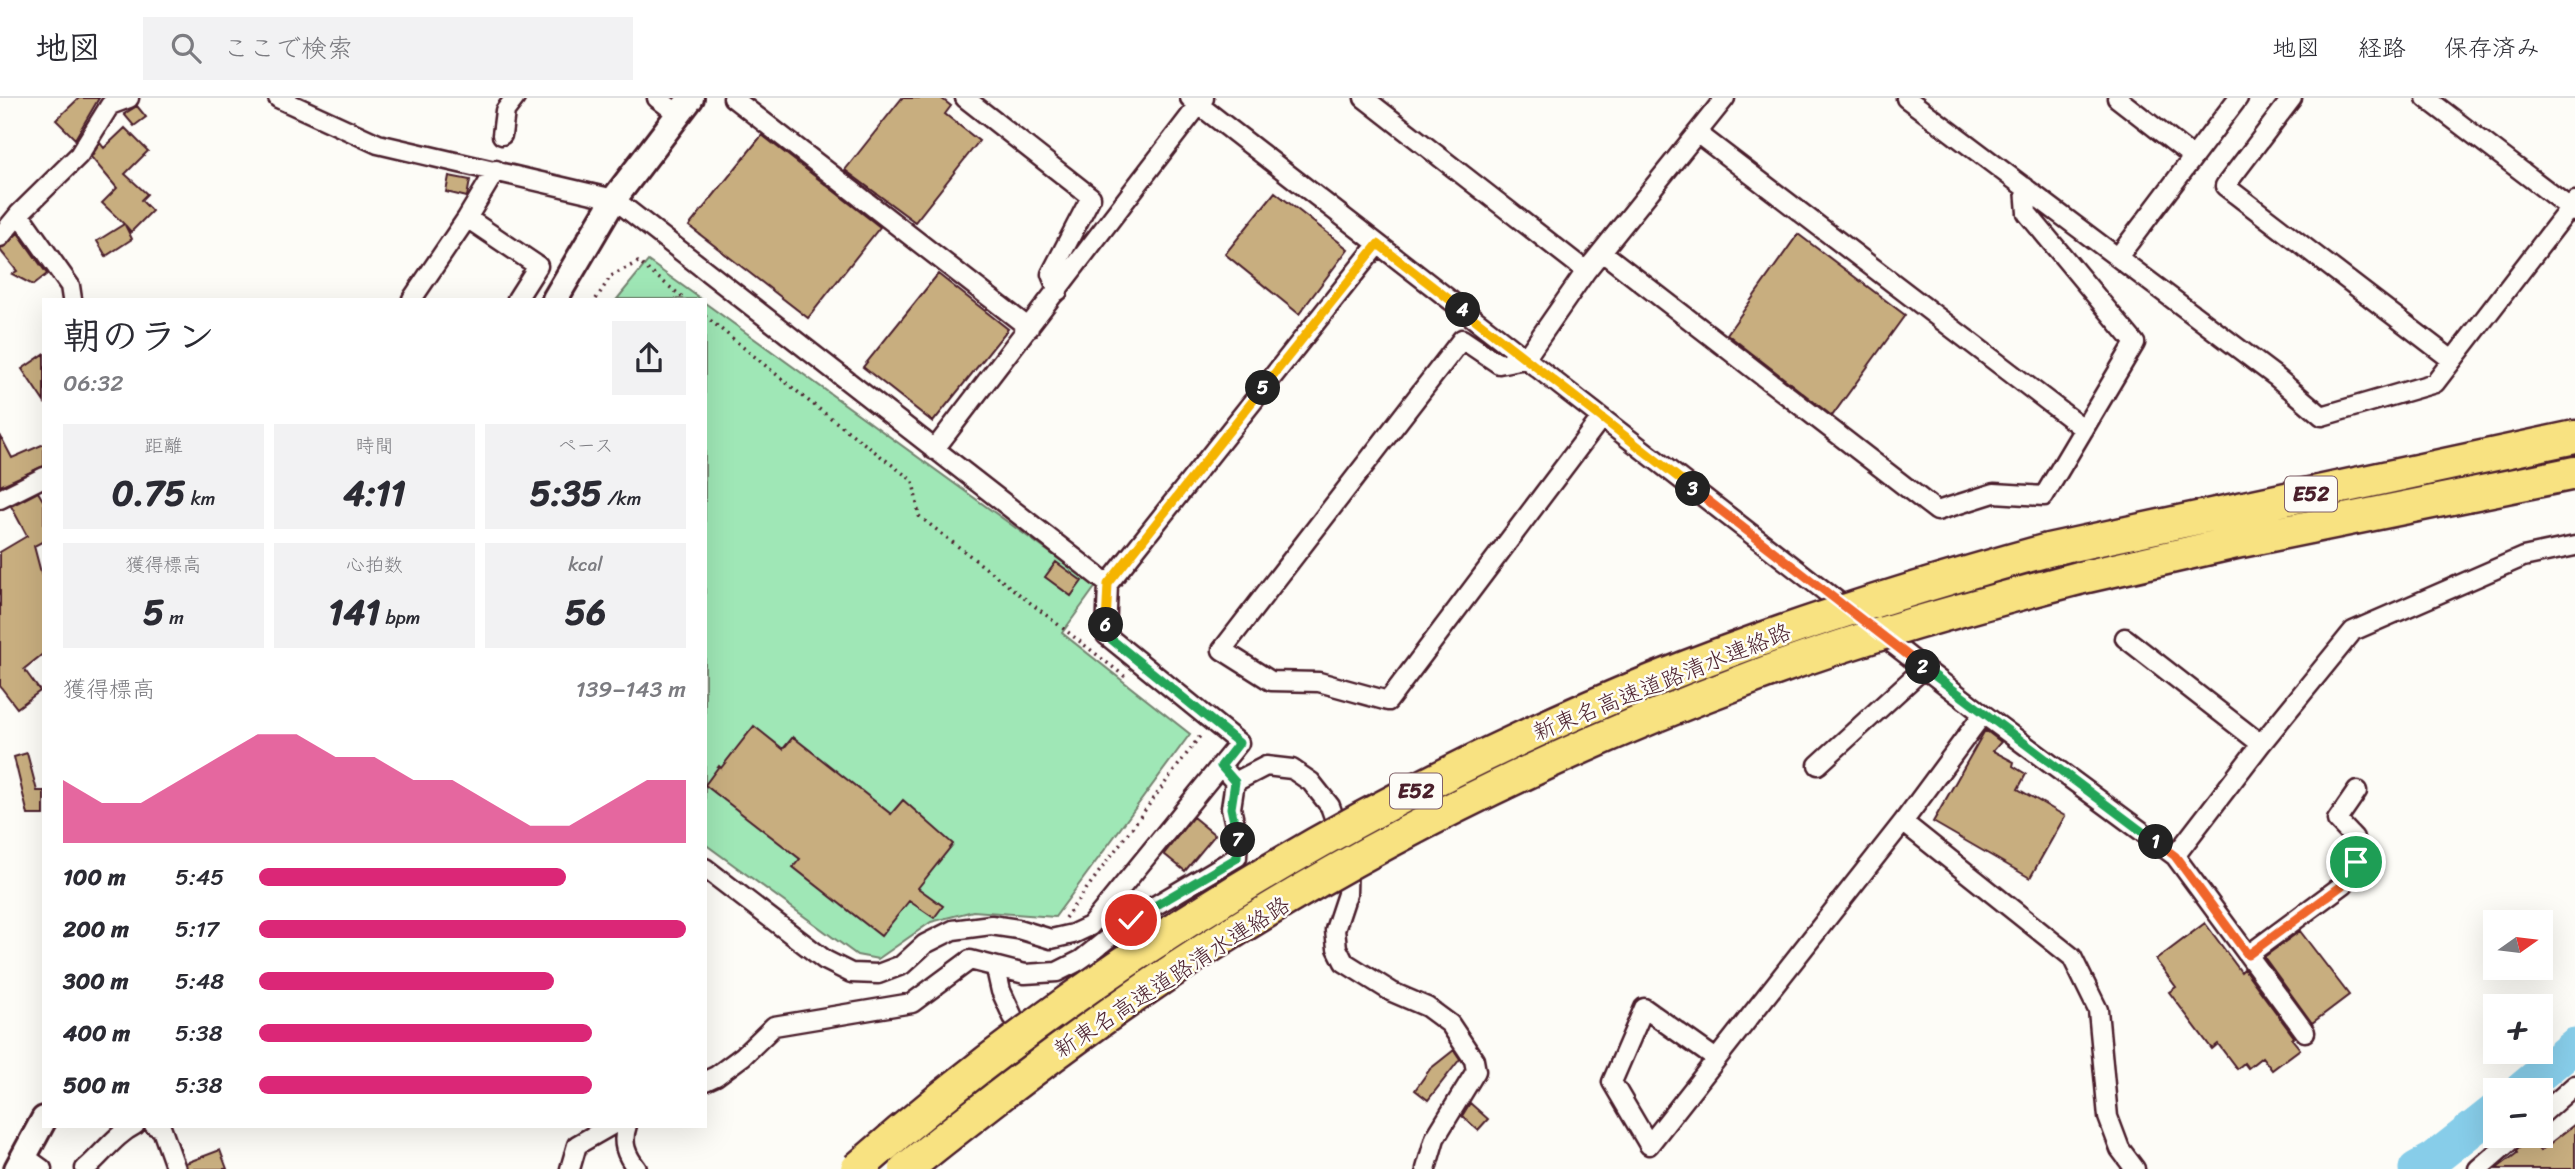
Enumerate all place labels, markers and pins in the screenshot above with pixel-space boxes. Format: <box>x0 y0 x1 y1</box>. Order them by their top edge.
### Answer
pin: 4 <box>1446 292 1480 328</box>
pin: 5 <box>1246 370 1280 406</box>
pin: 3 <box>1676 472 1710 506</box>
pin: 6 <box>1088 608 1124 642</box>
pin: 2 <box>1906 650 1940 684</box>
pin: 7 <box>1220 822 1256 858</box>
pin: 1 <box>2138 824 2174 860</box>
pin <box>2326 832 2386 892</box>
pin <box>1101 890 1161 950</box>

